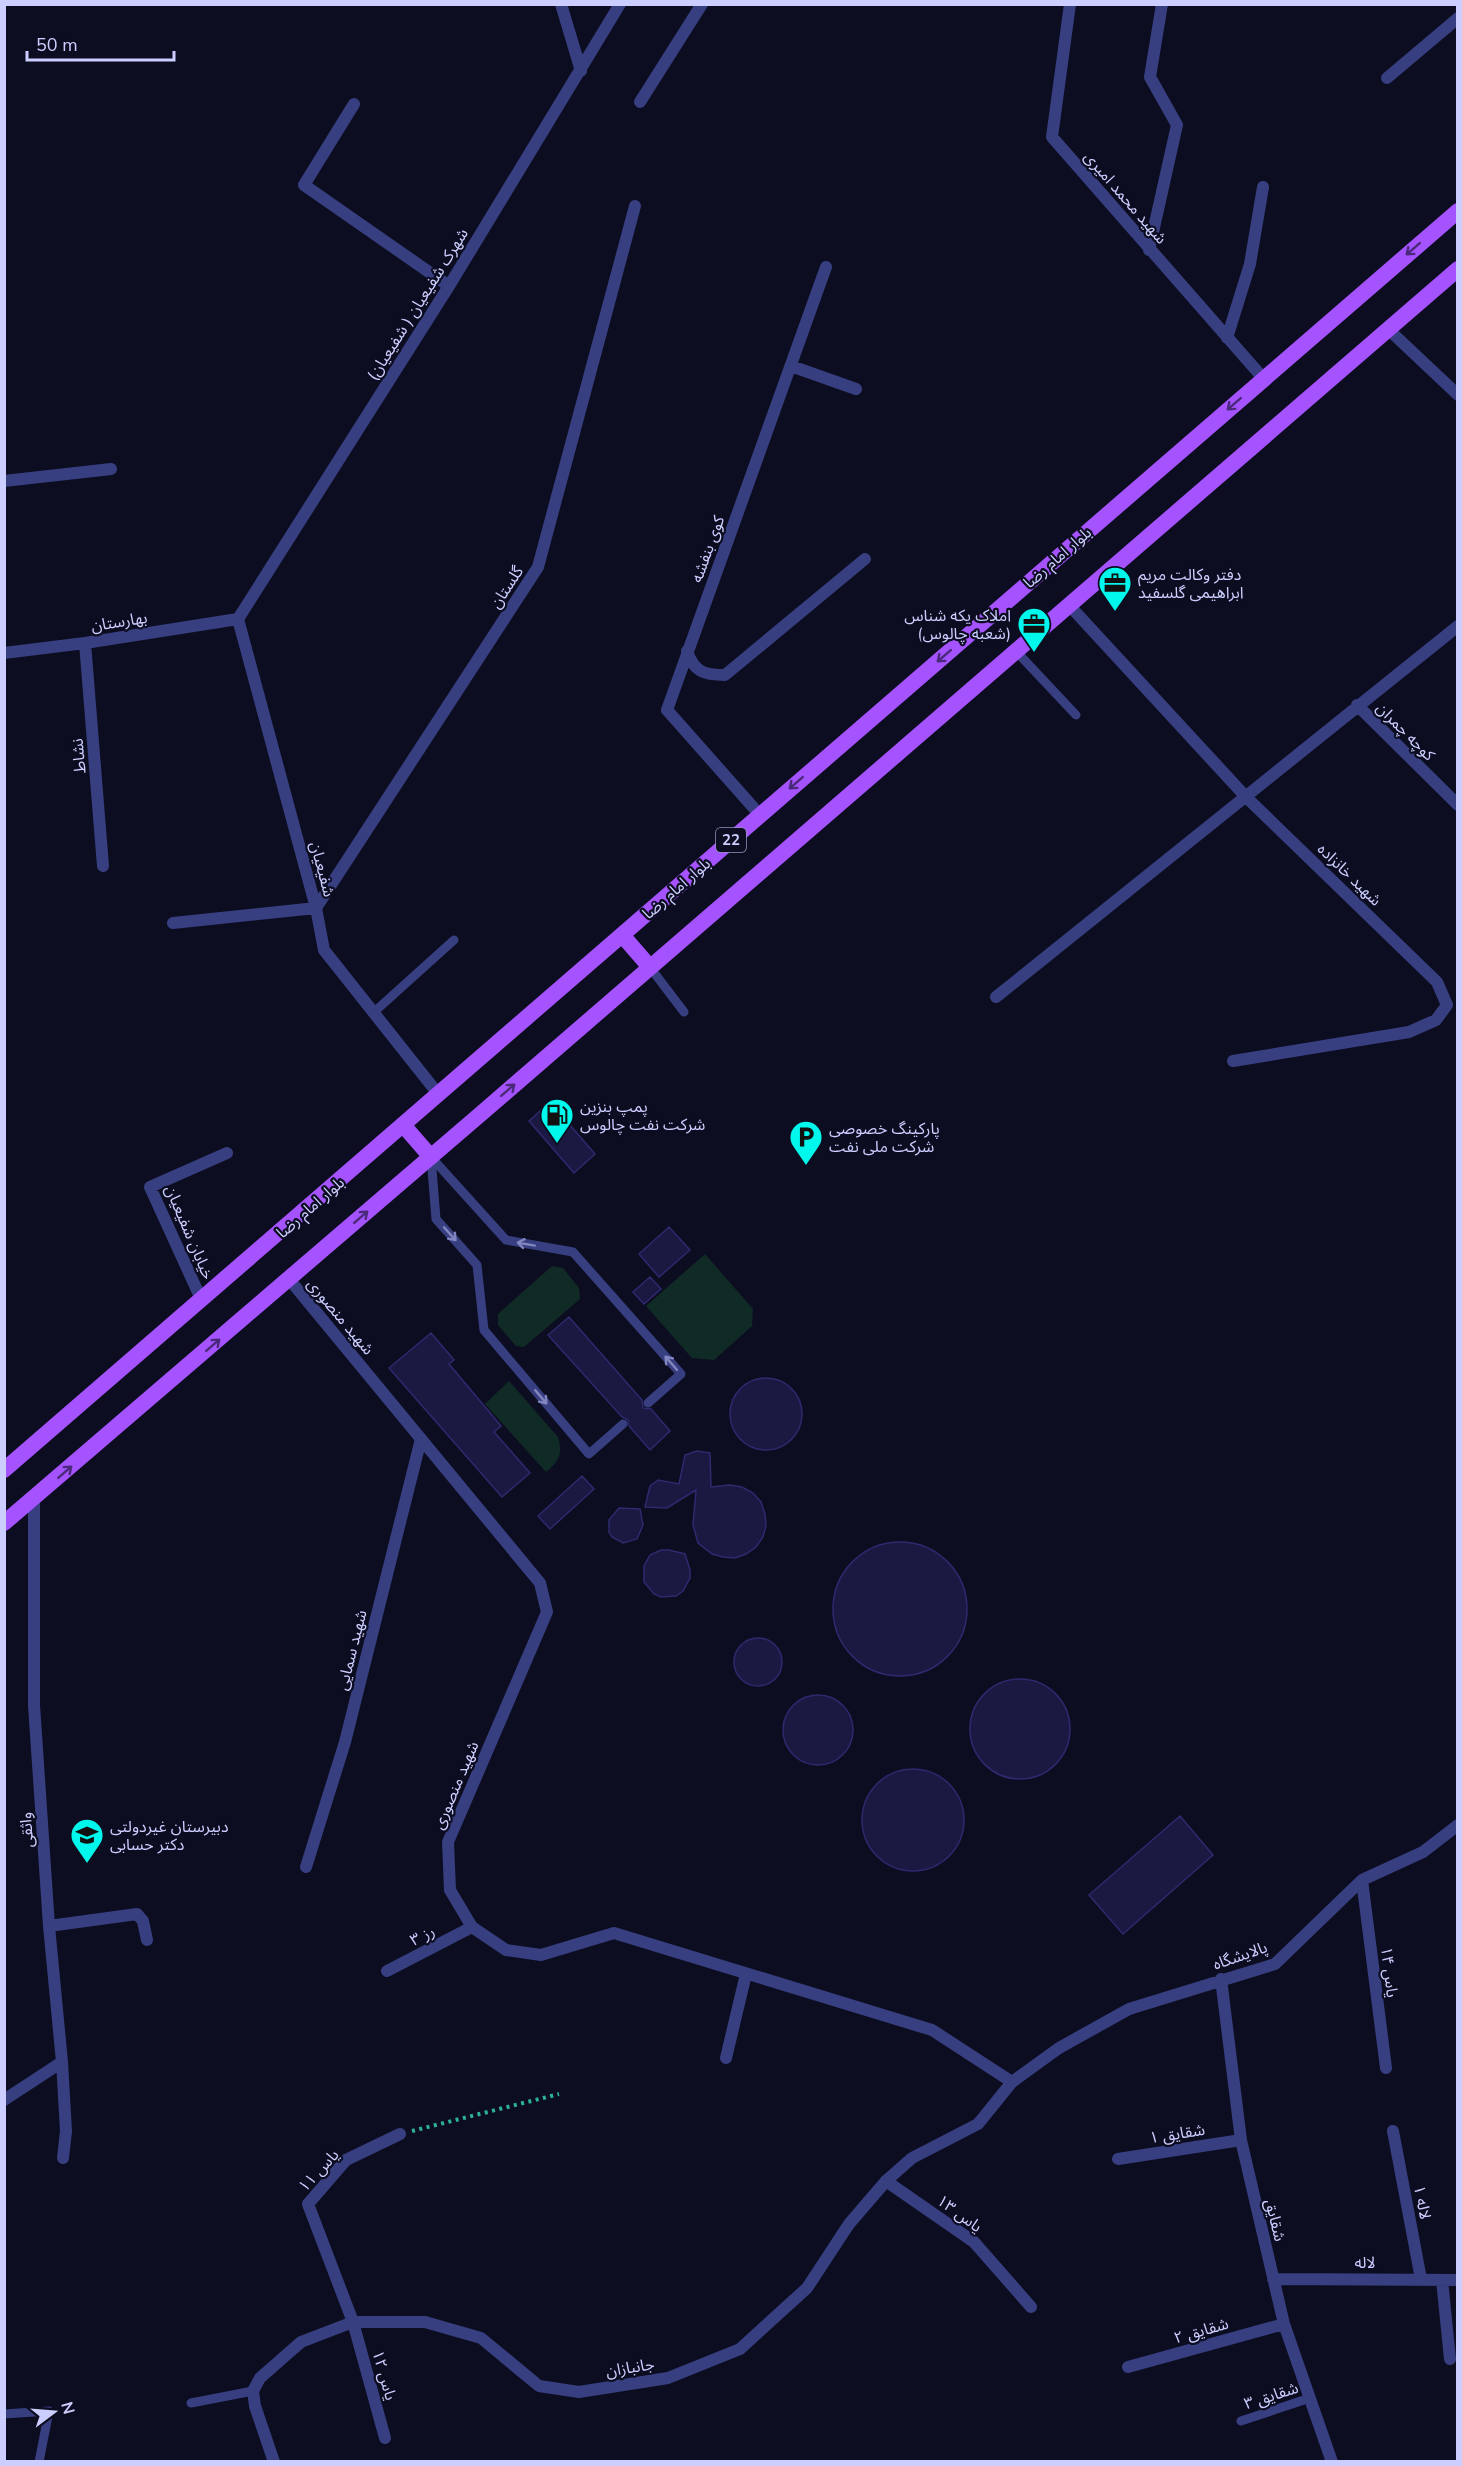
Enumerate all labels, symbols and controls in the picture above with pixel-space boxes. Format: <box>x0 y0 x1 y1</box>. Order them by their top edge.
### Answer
scale bar <box>27 24 174 62</box>
text: 50 m <box>36 33 78 57</box>
street label: شهید محمد امیری <box>1079 147 1172 249</box>
street label: شهرک شفیعیان ( شفیعیان) <box>362 224 474 385</box>
one-way arrow <box>1406 242 1421 256</box>
one-way arrow <box>1227 397 1242 411</box>
street label: کوی بنفشه <box>686 513 730 586</box>
street label: بلوار امام رضا <box>1019 522 1097 594</box>
street label: گلستان <box>485 562 529 613</box>
place label: دفتر وکالت مریم ابراهیمی گلسفید <box>1138 564 1244 604</box>
office icon: دفتر وکالت مریم ابراهیمی گلسفید <box>1097 565 1133 612</box>
place label: املاک یکه شناس (شعبه چالوس) <box>904 605 1011 645</box>
office icon: املاک یکه شناس (شعبه چالوس) <box>1016 606 1052 653</box>
street label: بهارستان <box>89 607 149 637</box>
one-way arrow <box>937 649 952 663</box>
street label: کوچه چمران <box>1371 697 1440 766</box>
street label: نشاط <box>67 737 91 774</box>
one-way arrow <box>788 777 804 790</box>
road number: 22 <box>716 828 746 852</box>
street label: شهید خانزاده <box>1312 838 1386 911</box>
street label: شفیعیان <box>304 839 340 899</box>
street label: بلوار امام رضا <box>638 853 716 925</box>
one-way arrow <box>500 1083 515 1097</box>
place label: پمپ بنزین شرکت نفت چالوس <box>580 1096 705 1136</box>
fuel station icon: پمپ بنزین شرکت نفت چالوس <box>539 1097 575 1144</box>
place label: پارکینگ خصوصی شرکت ملی نفت <box>829 1118 940 1158</box>
parking icon: پارکینگ خصوصی شرکت ملی نفت <box>788 1119 824 1166</box>
street label: بلوار امام رضا <box>272 1172 350 1244</box>
street label: خیابان شفیعیان <box>159 1182 219 1283</box>
one-way arrow <box>353 1211 369 1224</box>
one-way arrow <box>443 1227 457 1242</box>
one-way arrow <box>517 1238 537 1249</box>
street label: شهید منصوری <box>302 1274 379 1360</box>
one-way arrow <box>205 1338 221 1351</box>
one-way arrow <box>664 1356 678 1371</box>
one-way arrow <box>534 1389 548 1404</box>
one-way arrow <box>57 1465 73 1478</box>
street label: شهید سمایی <box>331 1608 373 1693</box>
street label: شهید منصوری <box>427 1738 484 1833</box>
street label: واثقی <box>15 1811 39 1848</box>
place label: دبیرستان غیردولتی دکتر حسابی <box>110 1816 229 1856</box>
school or university icon: دبیرستان غیردولتی دکتر حسابی <box>69 1817 105 1864</box>
street label: رز ۳ <box>406 1920 439 1951</box>
street label: پالایشگاه <box>1210 1936 1271 1976</box>
street label: یاس ۱۴ <box>1375 1945 1403 1999</box>
street label: شقایق ۱ <box>1148 2119 1207 2149</box>
street label: یاس ۱۱ <box>293 2144 344 2197</box>
street label: لاله ۱ <box>1408 2183 1436 2221</box>
street label: یاس ۱۳ <box>932 2190 987 2238</box>
street label: شقایق <box>1259 2197 1291 2244</box>
street label: لاله <box>1354 2252 1376 2274</box>
street label: شقایق ۲ <box>1171 2313 1231 2349</box>
street label: یاس ۱۲ <box>366 2348 402 2403</box>
street label: جانبازان <box>604 2353 656 2383</box>
street label: شقایق ۳ <box>1241 2377 1301 2415</box>
north arrow <box>24 2382 84 2442</box>
text: N <box>55 2399 80 2417</box>

